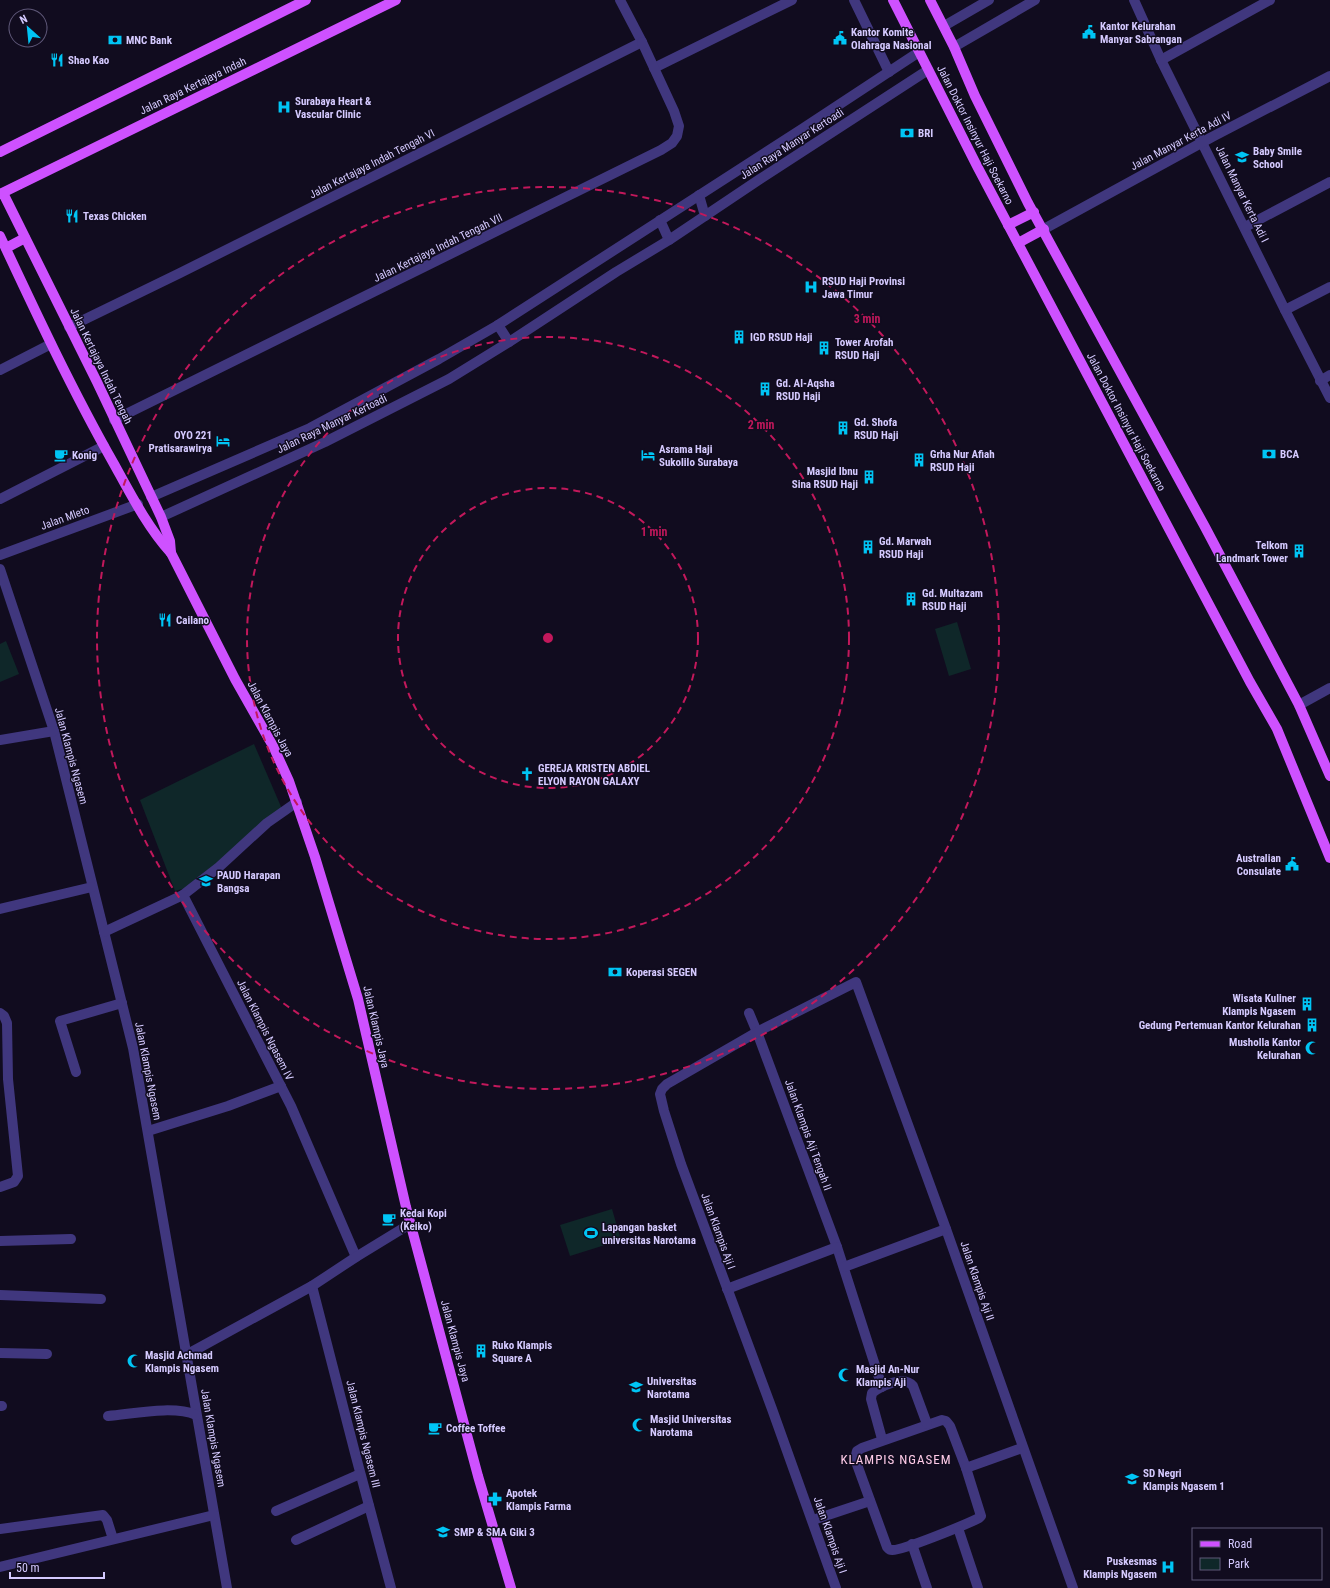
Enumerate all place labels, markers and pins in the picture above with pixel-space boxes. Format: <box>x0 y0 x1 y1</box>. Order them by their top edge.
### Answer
place label: Kantor Kelurahan Manyar Sabrangan <box>1100 20 1182 46</box>
public building icon: Kantor Kelurahan Manyar Sabrangan <box>1081 24 1097 40</box>
place label: Kantor Komite Olahraga Nasional <box>851 26 932 52</box>
public building icon: Kantor Komite Olahraga Nasional <box>832 30 848 46</box>
bank icon: MNC Bank <box>107 32 123 48</box>
place label: MNC Bank <box>126 34 173 47</box>
restaurant icon: Shao Kao <box>49 52 65 68</box>
place label: Shao Kao <box>68 54 110 67</box>
place label: Surabaya Heart & Vascular Clinic <box>295 95 372 121</box>
hospital icon: Surabaya Heart & Vascular Clinic <box>276 99 292 115</box>
bank icon: BRI <box>899 125 915 141</box>
place label: BRI <box>918 127 933 140</box>
place label: Baby Smile School <box>1253 145 1302 171</box>
school or university icon: Baby Smile School <box>1234 149 1250 165</box>
restaurant icon: Texas Chicken <box>64 208 80 224</box>
place label: Texas Chicken <box>83 210 147 223</box>
place label: RSUD Haji Provinsi Jawa Timur <box>822 275 905 301</box>
hospital icon: RSUD Haji Provinsi Jawa Timur <box>803 279 819 295</box>
building icon: IGD RSUD Haji <box>731 329 747 345</box>
place label: IGD RSUD Haji <box>750 331 813 344</box>
place label: Tower Arofah RSUD Haji <box>835 336 893 362</box>
building icon: Tower Arofah RSUD Haji <box>816 340 832 356</box>
place label: Gd. Al-Aqsha RSUD Haji <box>776 377 835 403</box>
building icon: Gd. Al-Aqsha RSUD Haji <box>757 381 773 397</box>
place label: Gd. Shofa RSUD Haji <box>854 416 899 442</box>
building icon: Gd. Shofa RSUD Haji <box>835 420 851 436</box>
place label: OYO 221 Pratisarawirya <box>149 429 212 455</box>
hotel icon: OYO 221 Pratisarawirya <box>215 433 231 449</box>
place label: Asrama Haji Sukolilo Surabaya <box>659 443 738 469</box>
bank icon: BCA <box>1261 446 1277 462</box>
cafe icon: Konig <box>53 447 69 463</box>
hotel icon: Asrama Haji Sukolilo Surabaya <box>640 447 656 463</box>
place label: Grha Nur Afiah RSUD Haji <box>930 448 995 474</box>
place label: BCA <box>1280 448 1299 461</box>
place label: Konig <box>72 449 97 462</box>
building icon: Grha Nur Afiah RSUD Haji <box>911 452 927 468</box>
place label: Masjid Ibnu Sina RSUD Haji <box>792 465 858 491</box>
building icon: Masjid Ibnu Sina RSUD Haji <box>861 469 877 485</box>
place label: Gd. Marwah RSUD Haji <box>879 535 931 561</box>
building icon: Gd. Marwah RSUD Haji <box>860 539 876 555</box>
place label: Telkom Landmark Tower <box>1216 539 1288 565</box>
building icon: Telkom Landmark Tower <box>1291 543 1307 559</box>
place label: Gd. Multazam RSUD Haji <box>922 587 983 613</box>
building icon: Gd. Multazam RSUD Haji <box>903 591 919 607</box>
restaurant icon: Cailano <box>157 612 173 628</box>
place label: Cailano <box>176 614 210 627</box>
centre of rings <box>541 631 555 645</box>
place label: GEREJA KRISTEN ABDIEL ELYON RAYON GALAXY <box>538 762 650 788</box>
church icon: GEREJA KRISTEN ABDIEL ELYON RAYON GALAXY <box>519 766 535 782</box>
place label: Australian Consulate <box>1236 852 1281 878</box>
public building icon: Australian Consulate <box>1284 856 1300 872</box>
place label: PAUD Harapan Bangsa <box>217 869 280 895</box>
school or university icon: PAUD Harapan Bangsa <box>198 873 214 889</box>
bank icon: Koperasi SEGEN <box>607 964 623 980</box>
place label: Koperasi SEGEN <box>626 966 697 979</box>
place label: Wisata Kuliner Klampis Ngasem <box>1222 992 1296 1018</box>
building icon: Wisata Kuliner Klampis Ngasem <box>1299 996 1315 1012</box>
building icon: Gedung Pertemuan Kantor Kelurahan <box>1304 1017 1320 1033</box>
place label: Gedung Pertemuan Kantor Kelurahan <box>1139 1019 1301 1032</box>
place label: Musholla Kantor Kelurahan <box>1229 1036 1301 1062</box>
mosque icon: Musholla Kantor Kelurahan <box>1304 1040 1320 1056</box>
place label: Kedai Kopi (Keiko) <box>400 1207 447 1233</box>
cafe icon: Kedai Kopi (Keiko) <box>381 1211 397 1227</box>
place label: Lapangan basket universitas Narotama <box>602 1221 696 1247</box>
sports icon: Lapangan basket universitas Narotama <box>583 1225 599 1241</box>
place label: Ruko Klampis Square A <box>492 1339 552 1365</box>
building icon: Ruko Klampis Square A <box>473 1343 489 1359</box>
place label: Masjid Achmad Klampis Ngasem <box>145 1349 219 1375</box>
mosque icon: Masjid Achmad Klampis Ngasem <box>126 1353 142 1369</box>
place label: Masjid An-Nur Klampis Aji <box>856 1363 920 1389</box>
mosque icon: Masjid An-Nur Klampis Aji <box>837 1367 853 1383</box>
place label: Universitas Narotama <box>647 1375 697 1401</box>
school or university icon: Universitas Narotama <box>628 1379 644 1395</box>
place label: Masjid Universitas Narotama <box>650 1413 732 1439</box>
mosque icon: Masjid Universitas Narotama <box>631 1417 647 1433</box>
cafe icon: Coffee Toffee <box>427 1420 443 1436</box>
place label: Coffee Toffee <box>446 1422 506 1435</box>
place label: SD Negri Klampis Ngasem 1 <box>1143 1467 1225 1493</box>
school or university icon: SD Negri Klampis Ngasem 1 <box>1124 1471 1140 1487</box>
place label: Apotek Klampis Farma <box>506 1487 571 1513</box>
pharmacy icon: Apotek Klampis Farma <box>487 1491 503 1507</box>
school or university icon: SMP & SMA Giki 3 <box>435 1524 451 1540</box>
place label: SMP & SMA Giki 3 <box>454 1526 535 1539</box>
place label: Puskesmas Klampis Ngasem <box>1083 1555 1157 1581</box>
hospital icon: Puskesmas Klampis Ngasem <box>1160 1559 1176 1575</box>

